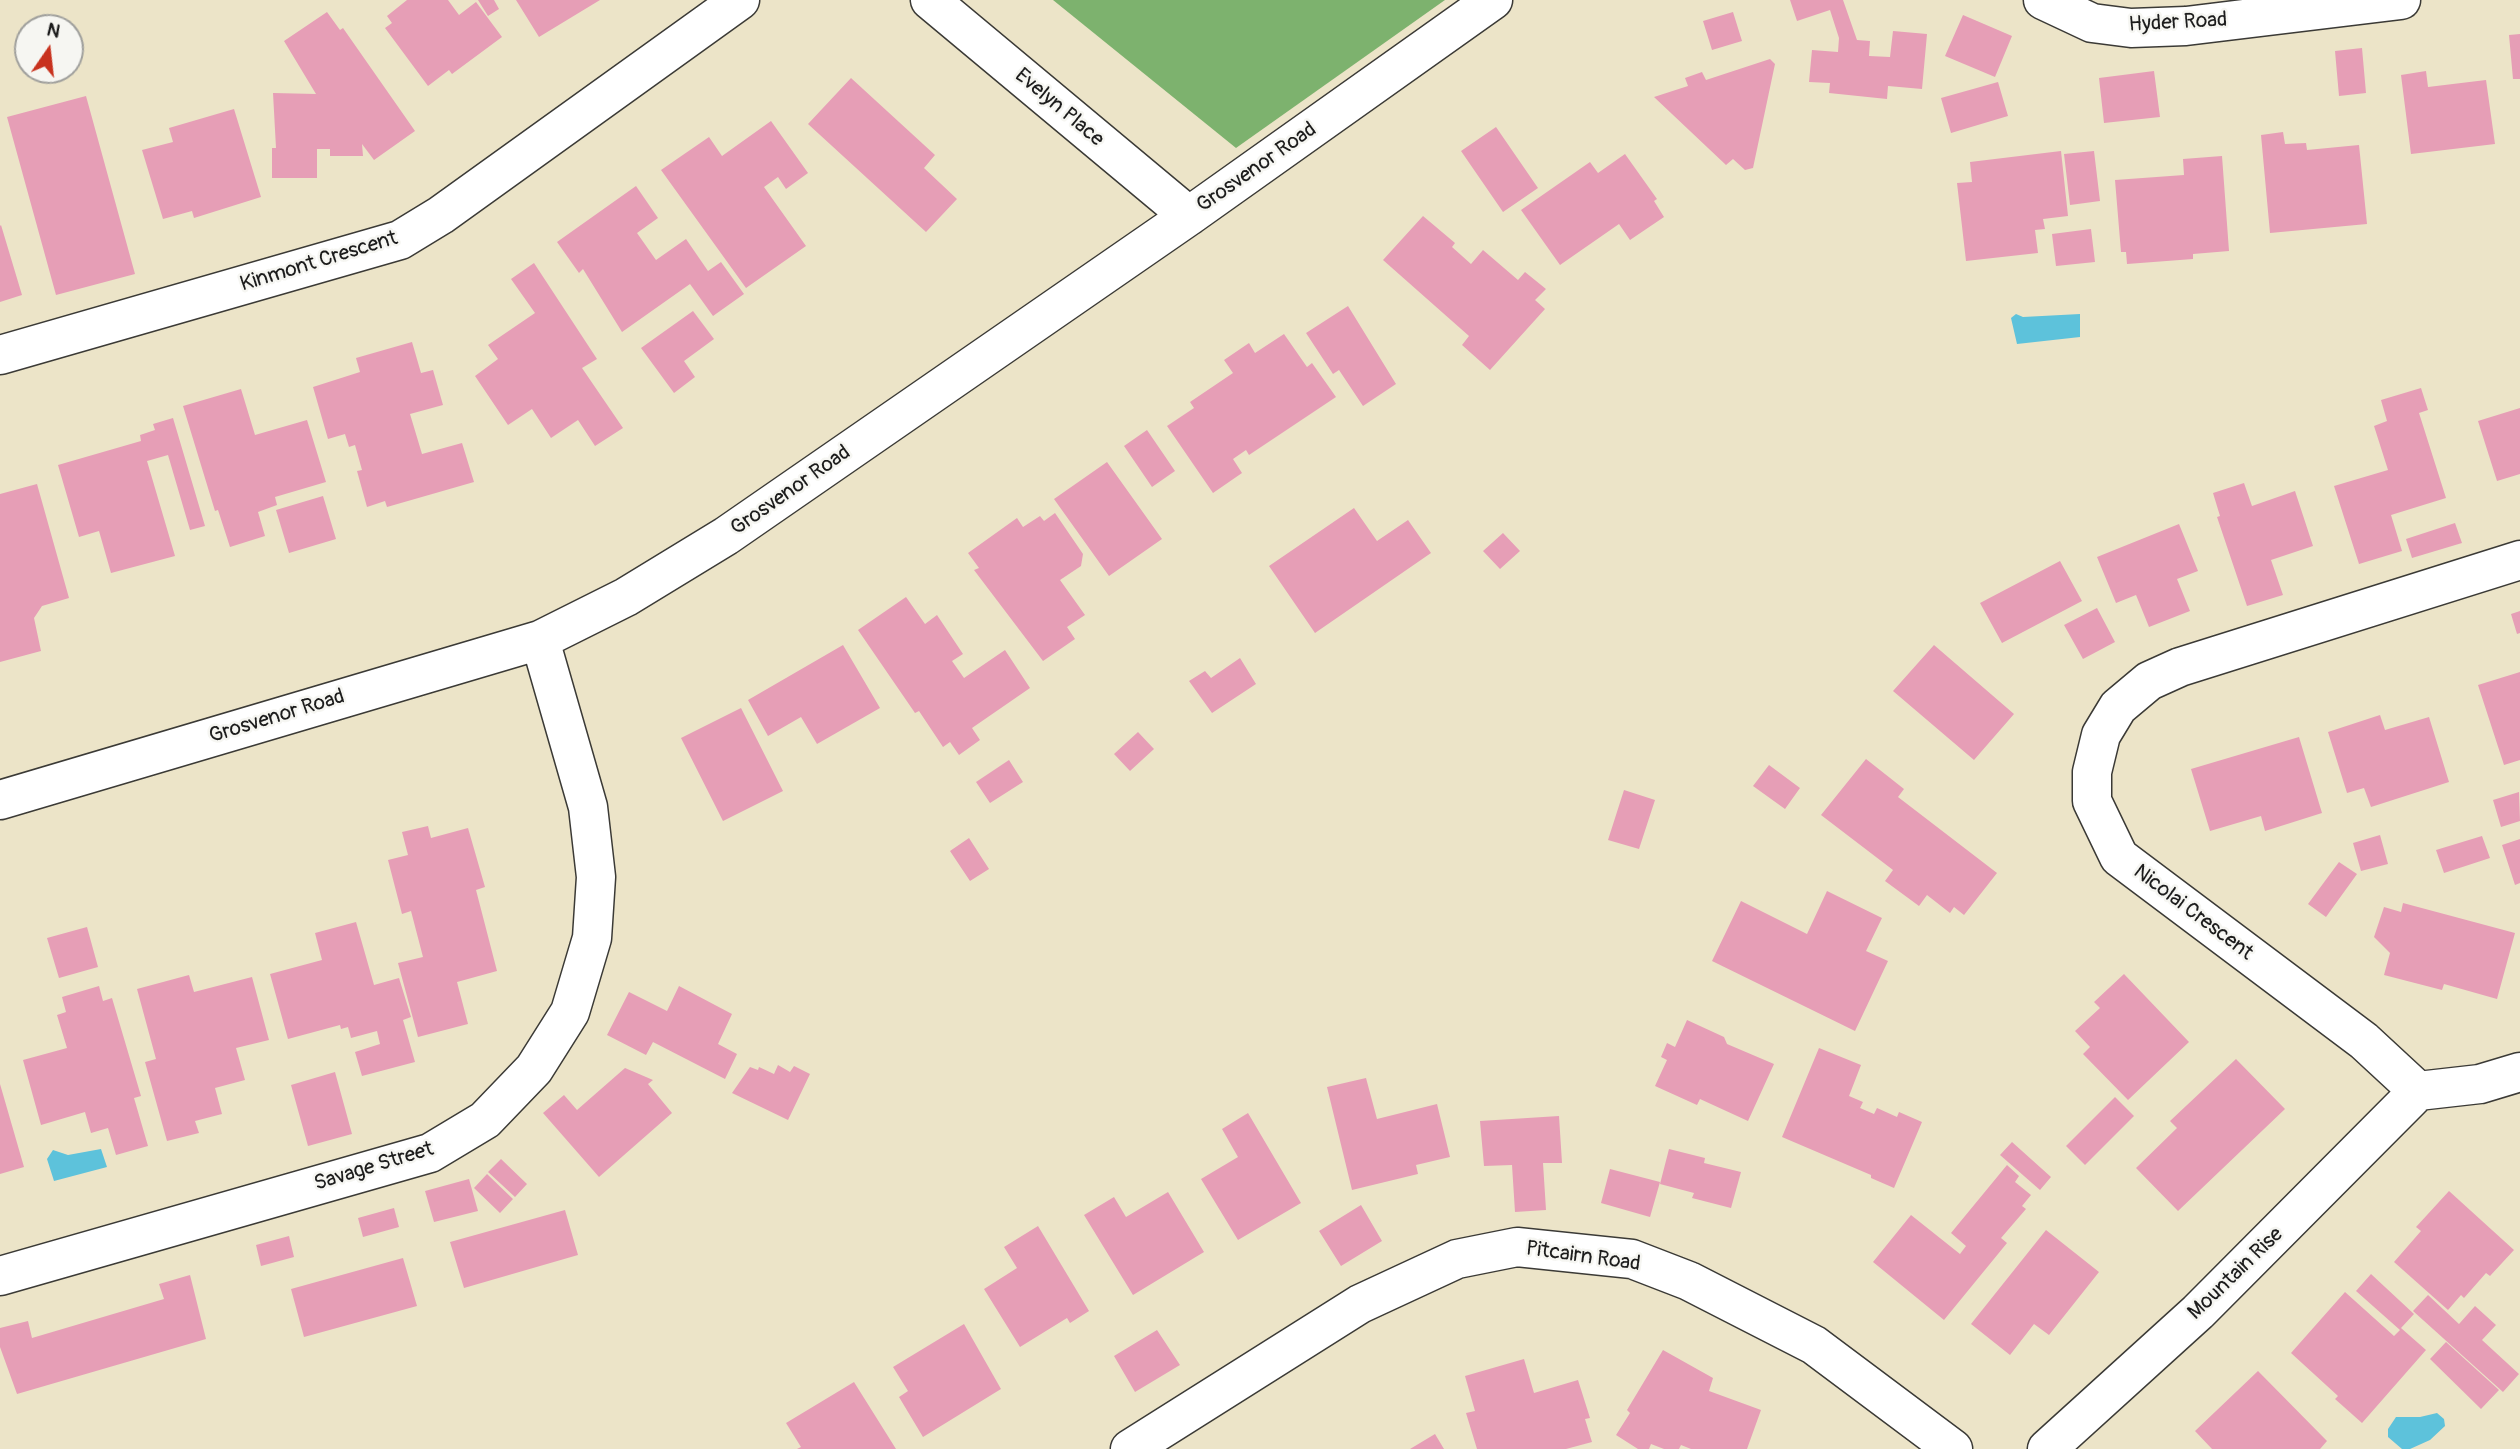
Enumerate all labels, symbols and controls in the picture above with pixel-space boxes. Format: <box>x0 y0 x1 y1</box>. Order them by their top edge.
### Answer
street label: Hyder Road <box>2128 8 2228 38</box>
north arrow <box>14 14 84 84</box>
text: N <box>44 17 63 44</box>
street label: Evelyn Place <box>1009 63 1109 153</box>
street label: Grosvenor Road <box>1192 117 1322 219</box>
street label: Kinmont Crescent <box>237 226 401 298</box>
street label: Grosvenor Road <box>726 440 856 542</box>
street label: Grosvenor Road <box>206 684 348 750</box>
street label: Nicolai Crescent <box>2128 860 2258 966</box>
street label: Savage Street <box>311 1137 437 1197</box>
street label: Mountain Rise <box>2183 1222 2289 1326</box>
street label: Pitcairn Road <box>1524 1236 1642 1278</box>

